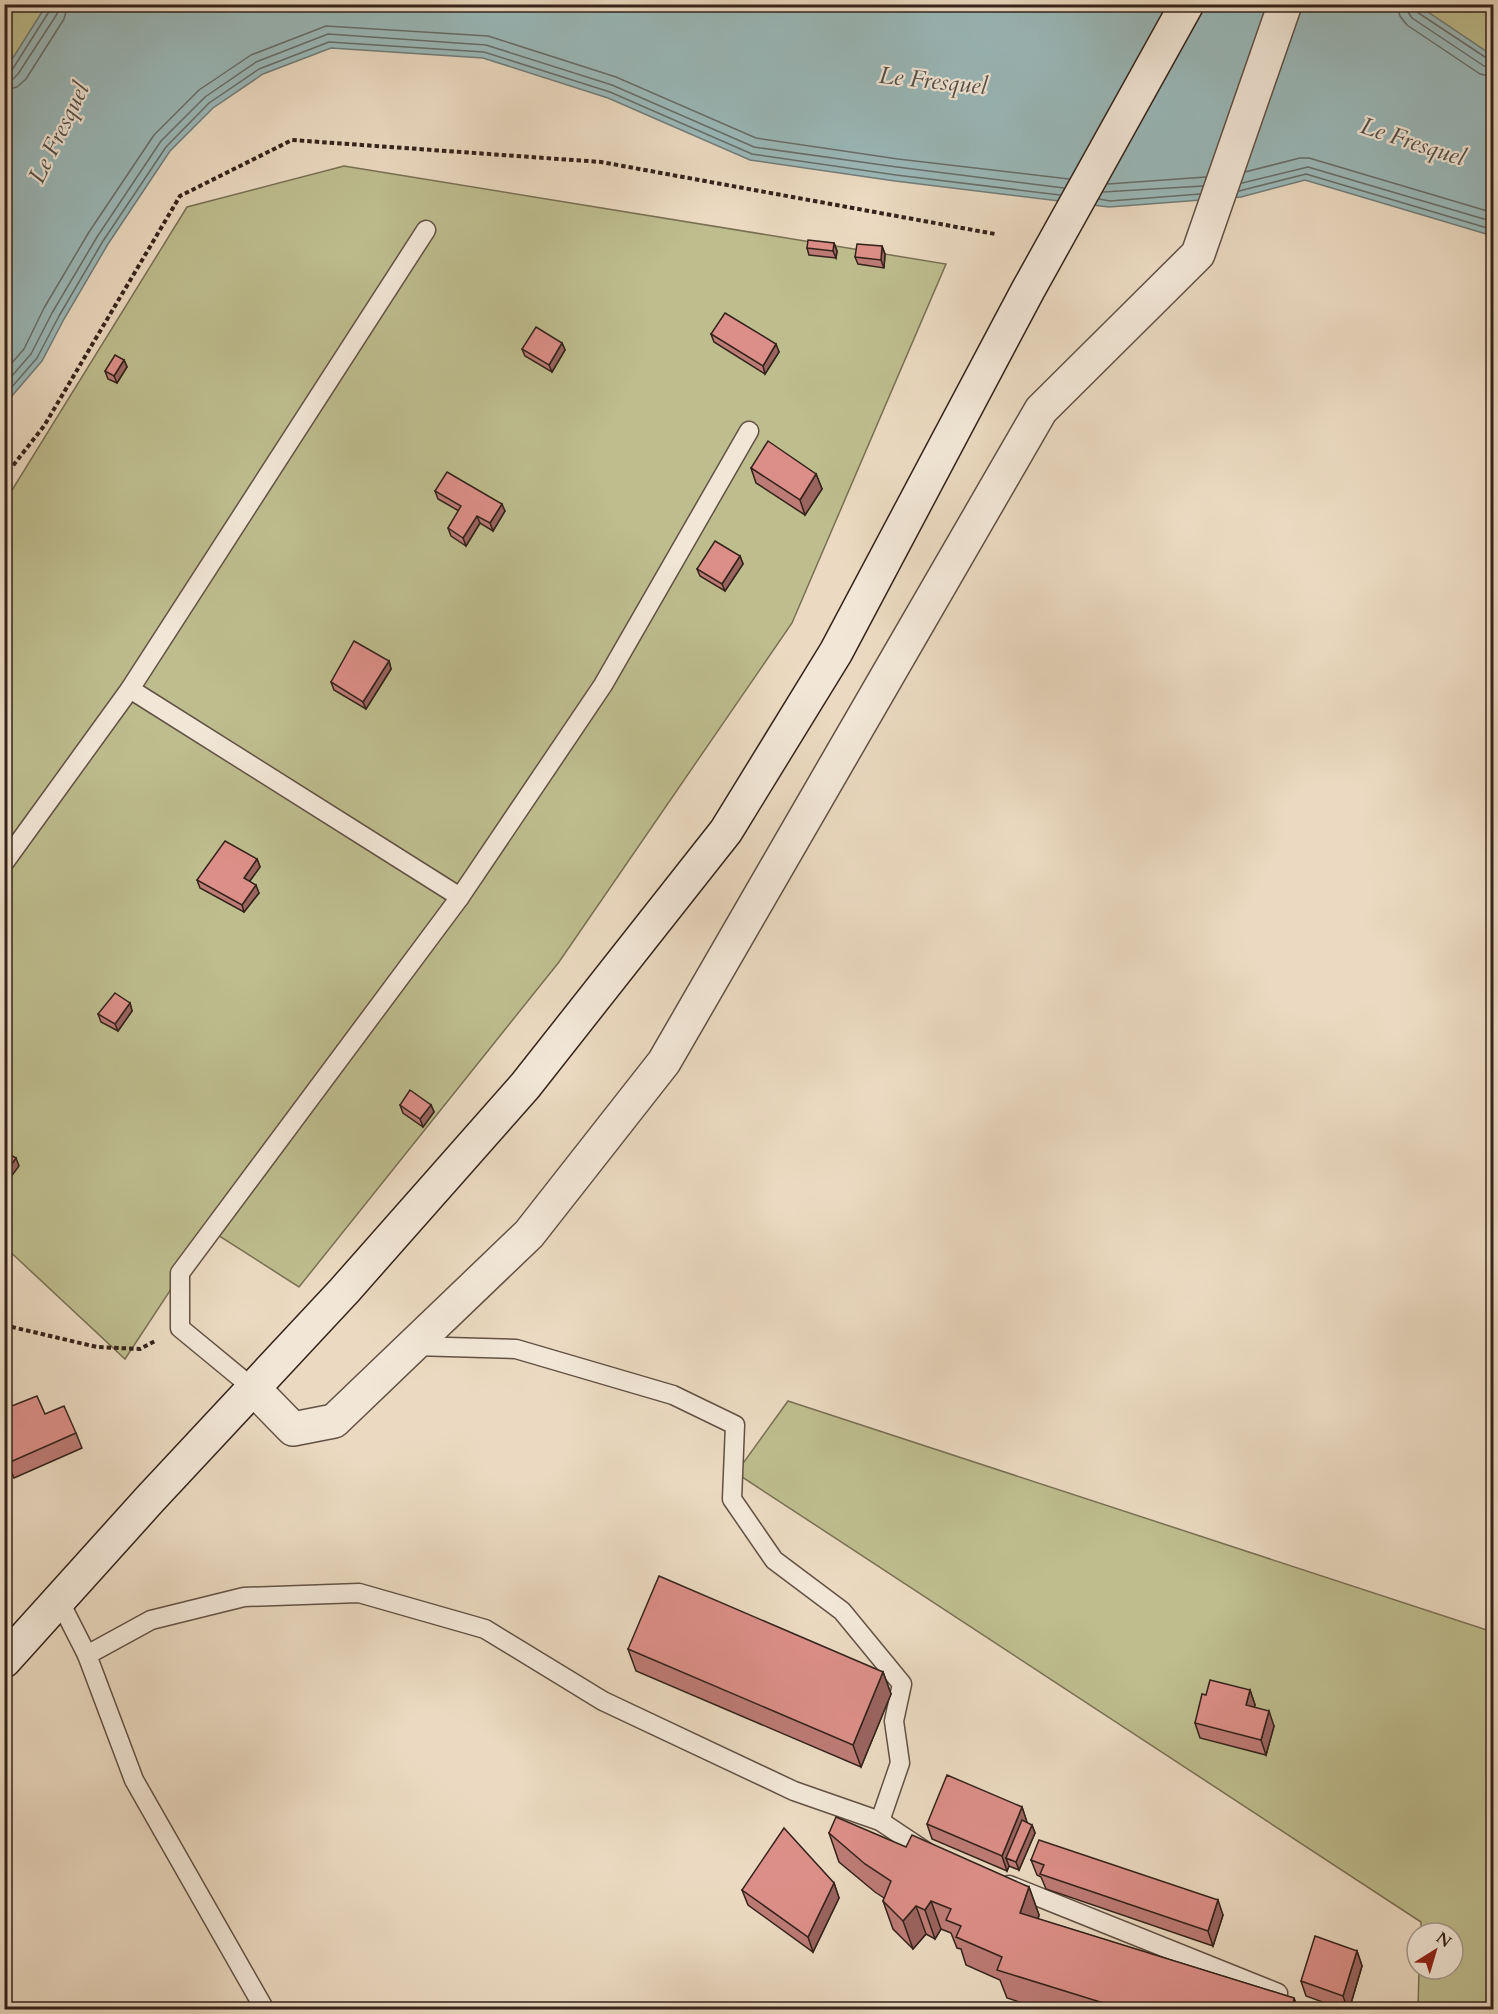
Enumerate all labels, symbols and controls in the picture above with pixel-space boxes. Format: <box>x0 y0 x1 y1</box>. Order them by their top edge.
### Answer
water label: Le Fresquel <box>877 59 990 103</box>
water label: Le Fresquel <box>20 76 98 189</box>
water label: Le Fresquel <box>1356 110 1471 175</box>
north arrow <box>1405 1921 1465 1981</box>
text: N <box>1431 1927 1456 1953</box>

